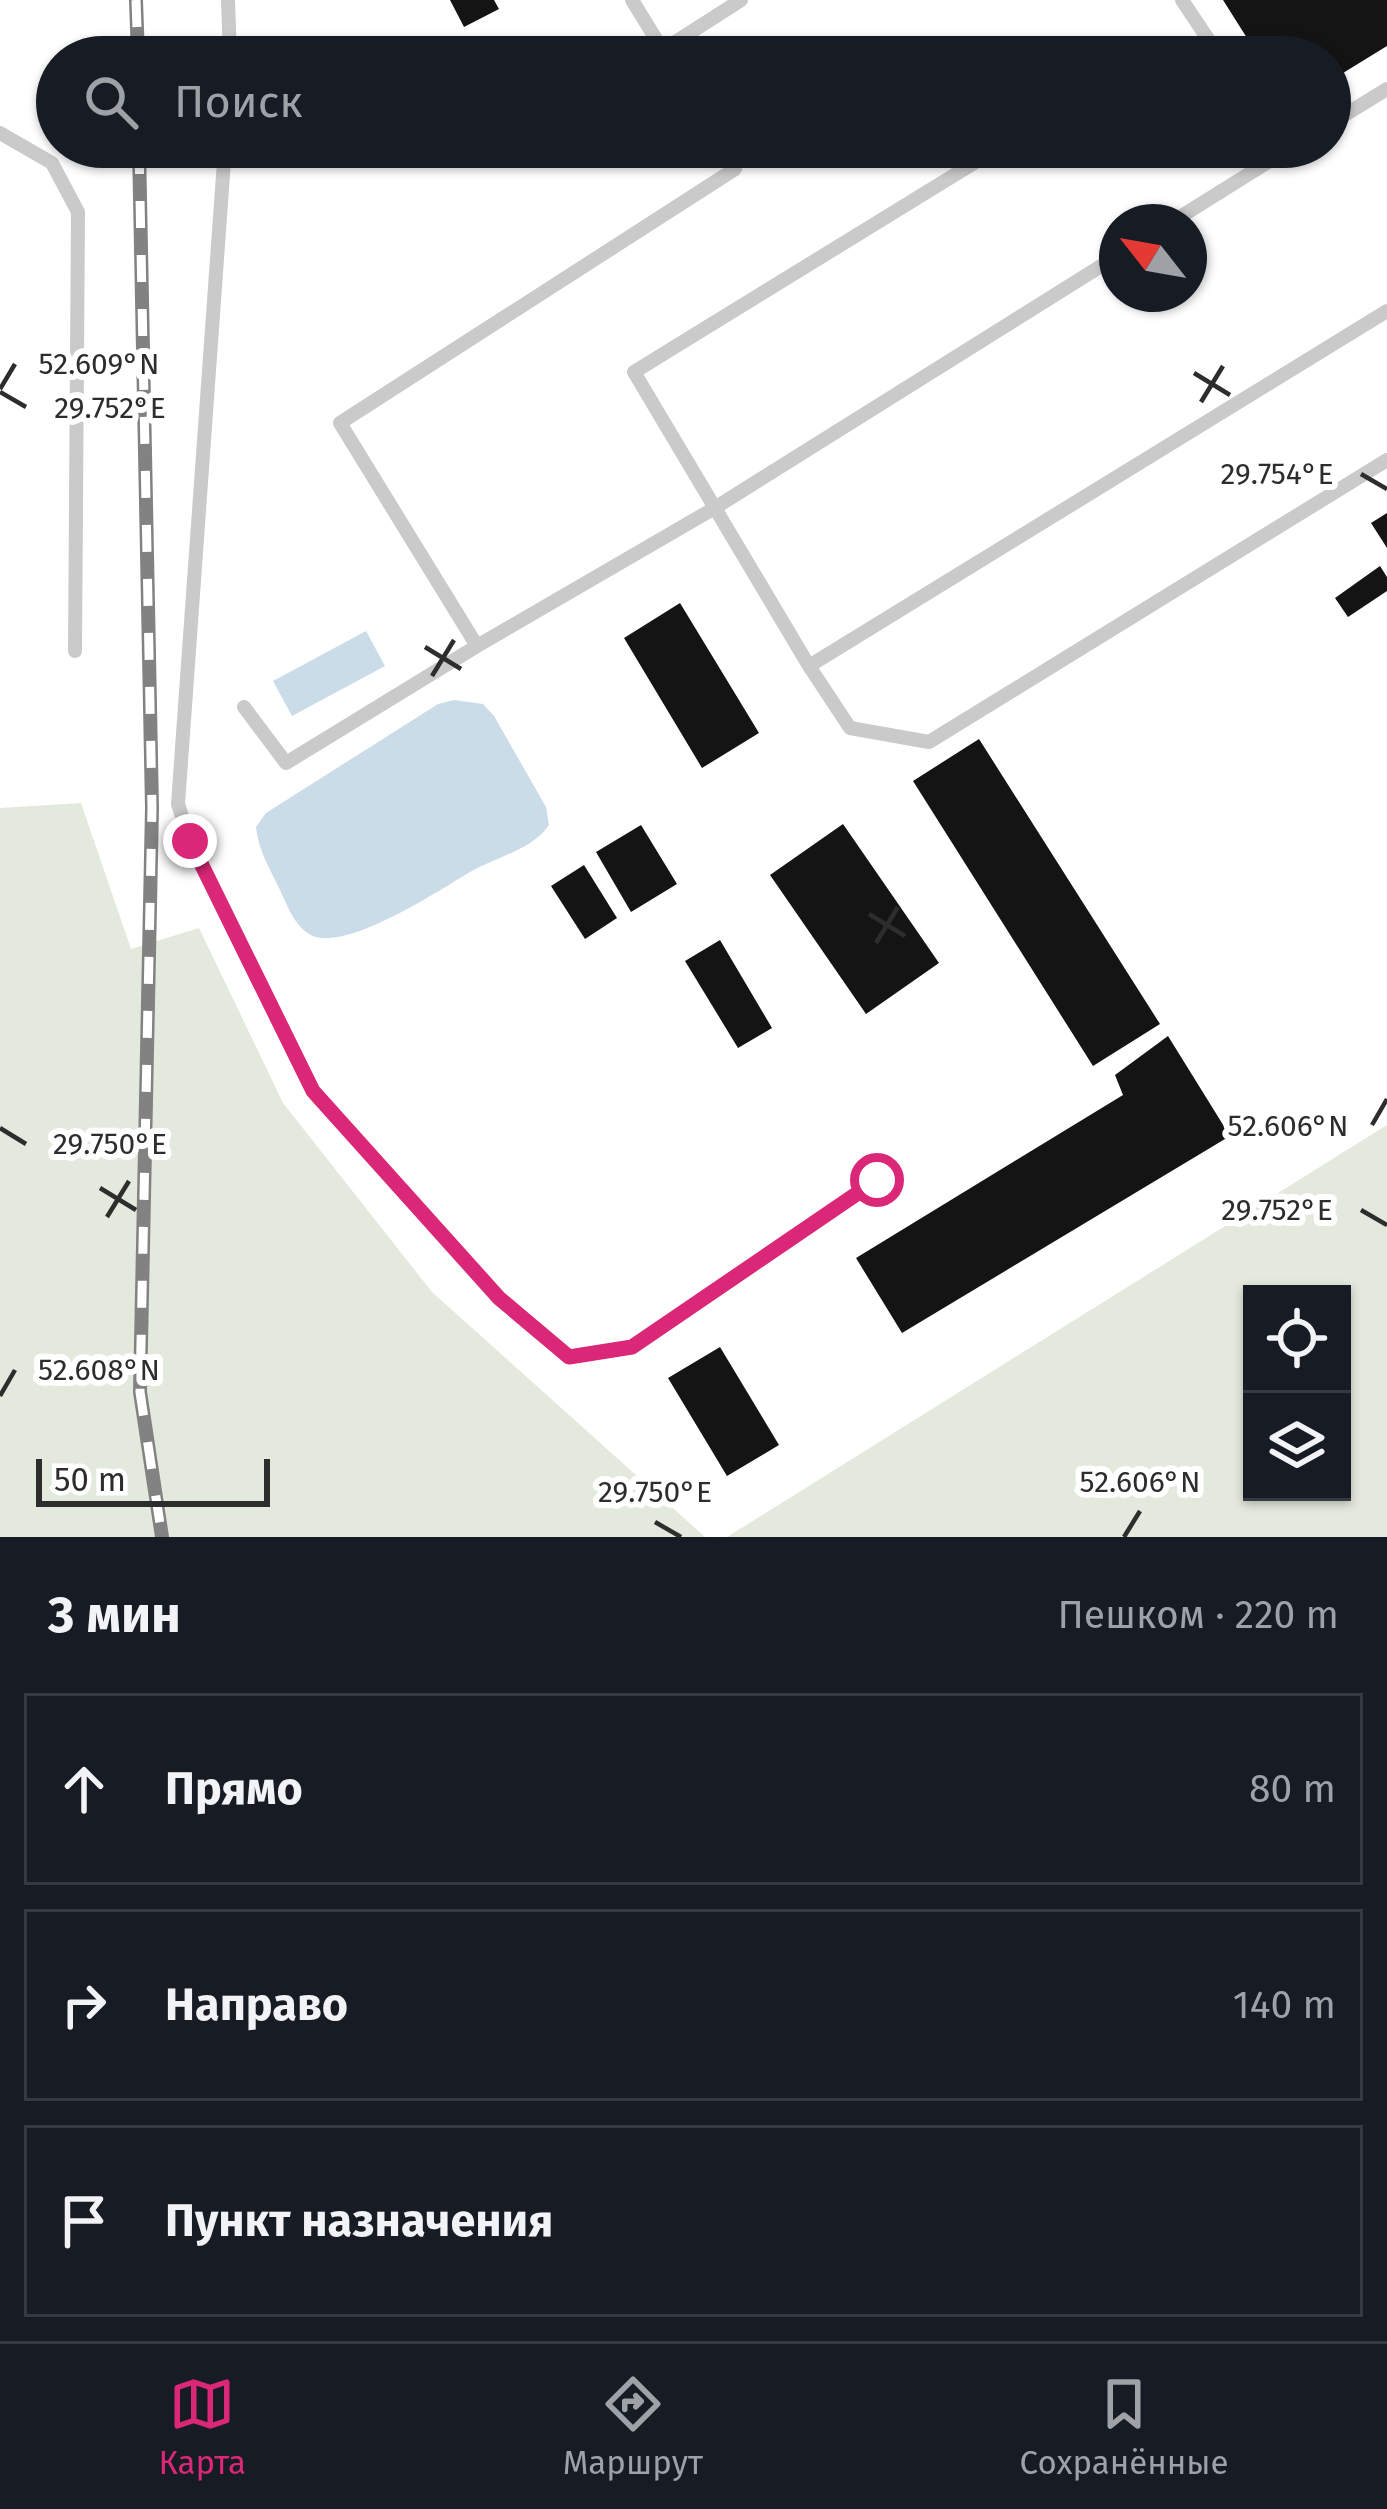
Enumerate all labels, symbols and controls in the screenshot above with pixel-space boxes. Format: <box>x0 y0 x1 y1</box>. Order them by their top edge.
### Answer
search box <box>36 36 1351 168</box>
icon: search <box>78 69 144 135</box>
text: Поиск <box>174 75 303 129</box>
north arrow <box>1099 204 1207 312</box>
text: 52.609°N <box>39 346 159 382</box>
text: 29.752°E <box>54 390 166 426</box>
text: 29.754°E <box>1220 456 1334 492</box>
route end <box>163 814 217 868</box>
text: 52.606°N <box>1227 1108 1349 1144</box>
text: 29.750°E <box>53 1126 167 1162</box>
route start <box>850 1153 904 1207</box>
text: 29.752°E <box>1221 1192 1333 1228</box>
map controls <box>1243 1285 1351 1501</box>
button: locate <box>1243 1285 1351 1393</box>
text: 52.608°N <box>38 1352 160 1388</box>
button: layers <box>1243 1393 1351 1501</box>
scale bar <box>36 1453 270 1506</box>
text: 50 m <box>54 1460 126 1500</box>
text: 52.606°N <box>1079 1464 1201 1500</box>
text: 29.750°E <box>598 1474 712 1510</box>
text: 3 мин <box>48 1584 181 1646</box>
text: Пешком · 220 m <box>1057 1592 1339 1638</box>
icon: ahead <box>51 1756 117 1822</box>
text: Прямо <box>165 1762 303 1816</box>
text: 80 m <box>1249 1766 1336 1812</box>
icon: right <box>51 1972 117 2038</box>
text: Направо <box>165 1978 348 2032</box>
text: 140 m <box>1233 1982 1336 2028</box>
icon: arrive <box>51 2188 117 2254</box>
text: Пункт назначения <box>165 2194 553 2248</box>
tab: Карта <box>158 2371 246 2483</box>
tab: Маршрут <box>563 2371 703 2483</box>
tab: Сохранённые <box>1020 2371 1229 2483</box>

